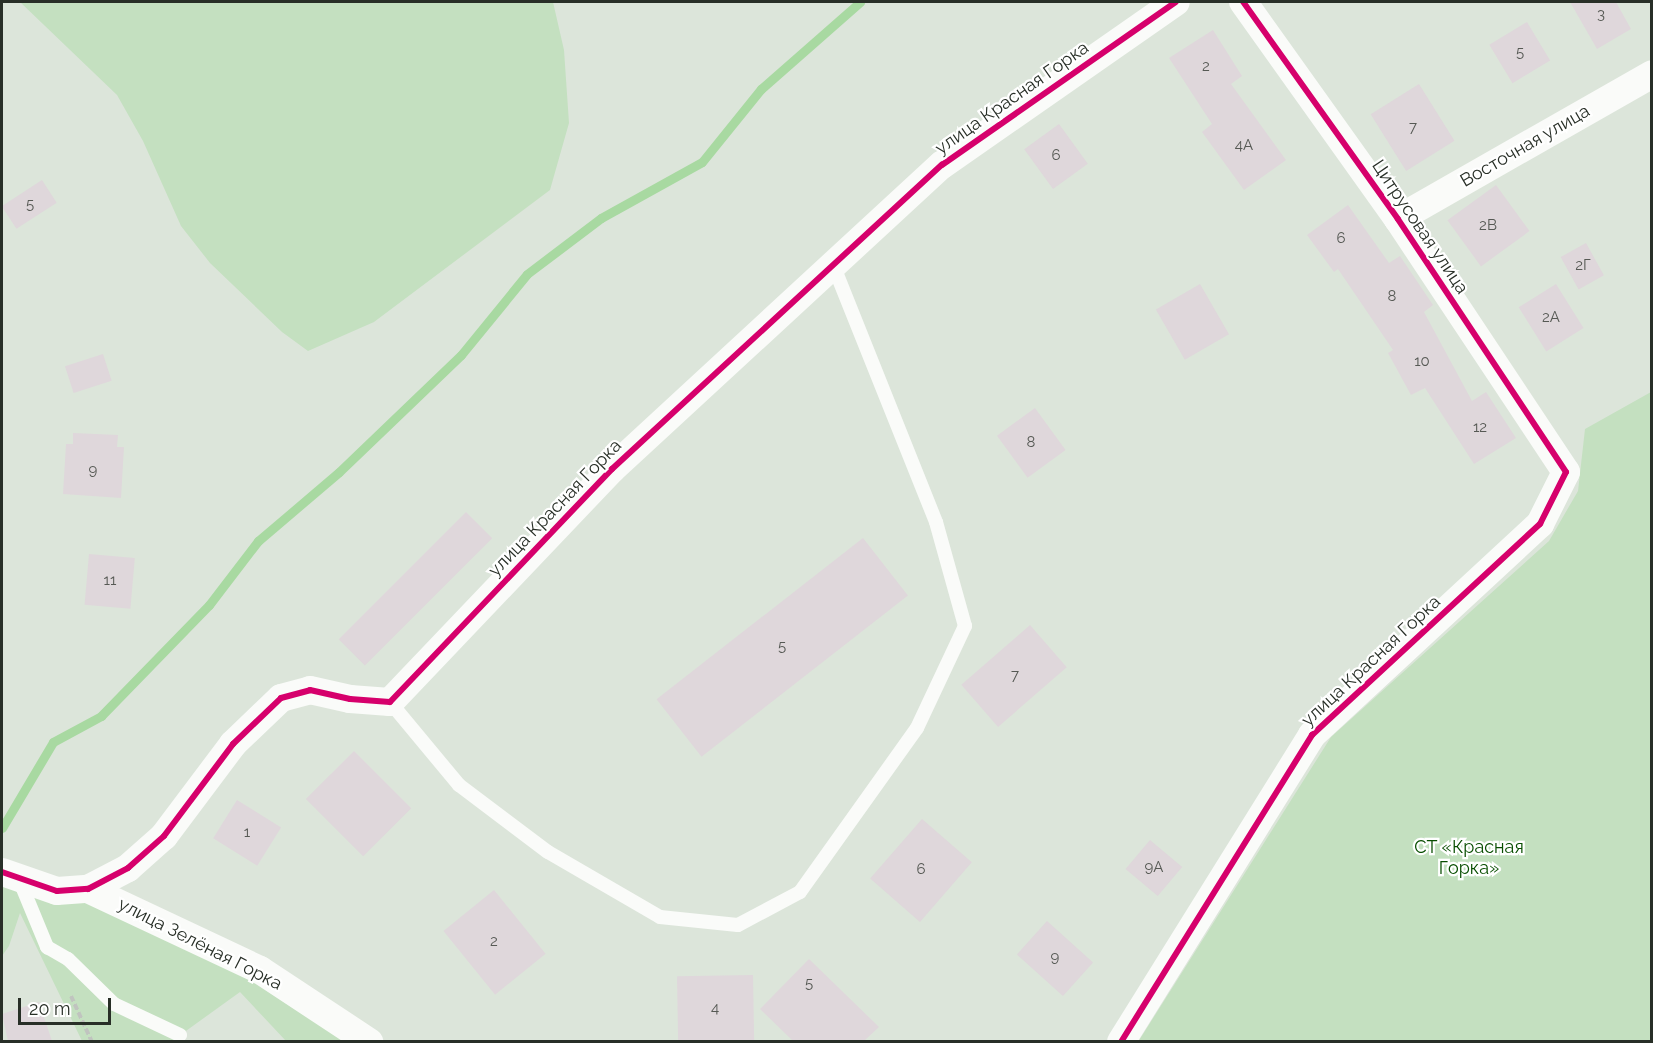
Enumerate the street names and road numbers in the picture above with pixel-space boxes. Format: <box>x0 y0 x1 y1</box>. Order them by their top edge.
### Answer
street label: улица Красная Горка <box>931 37 1093 159</box>
street label: Восточная улица <box>1456 100 1594 192</box>
street label: Цитрусовая улица <box>1367 156 1473 298</box>
street label: улица Красная Горка <box>484 435 626 581</box>
street label: улица Красная Горка <box>1297 591 1445 731</box>
street label: улица Зелёная Горка <box>114 893 286 995</box>

